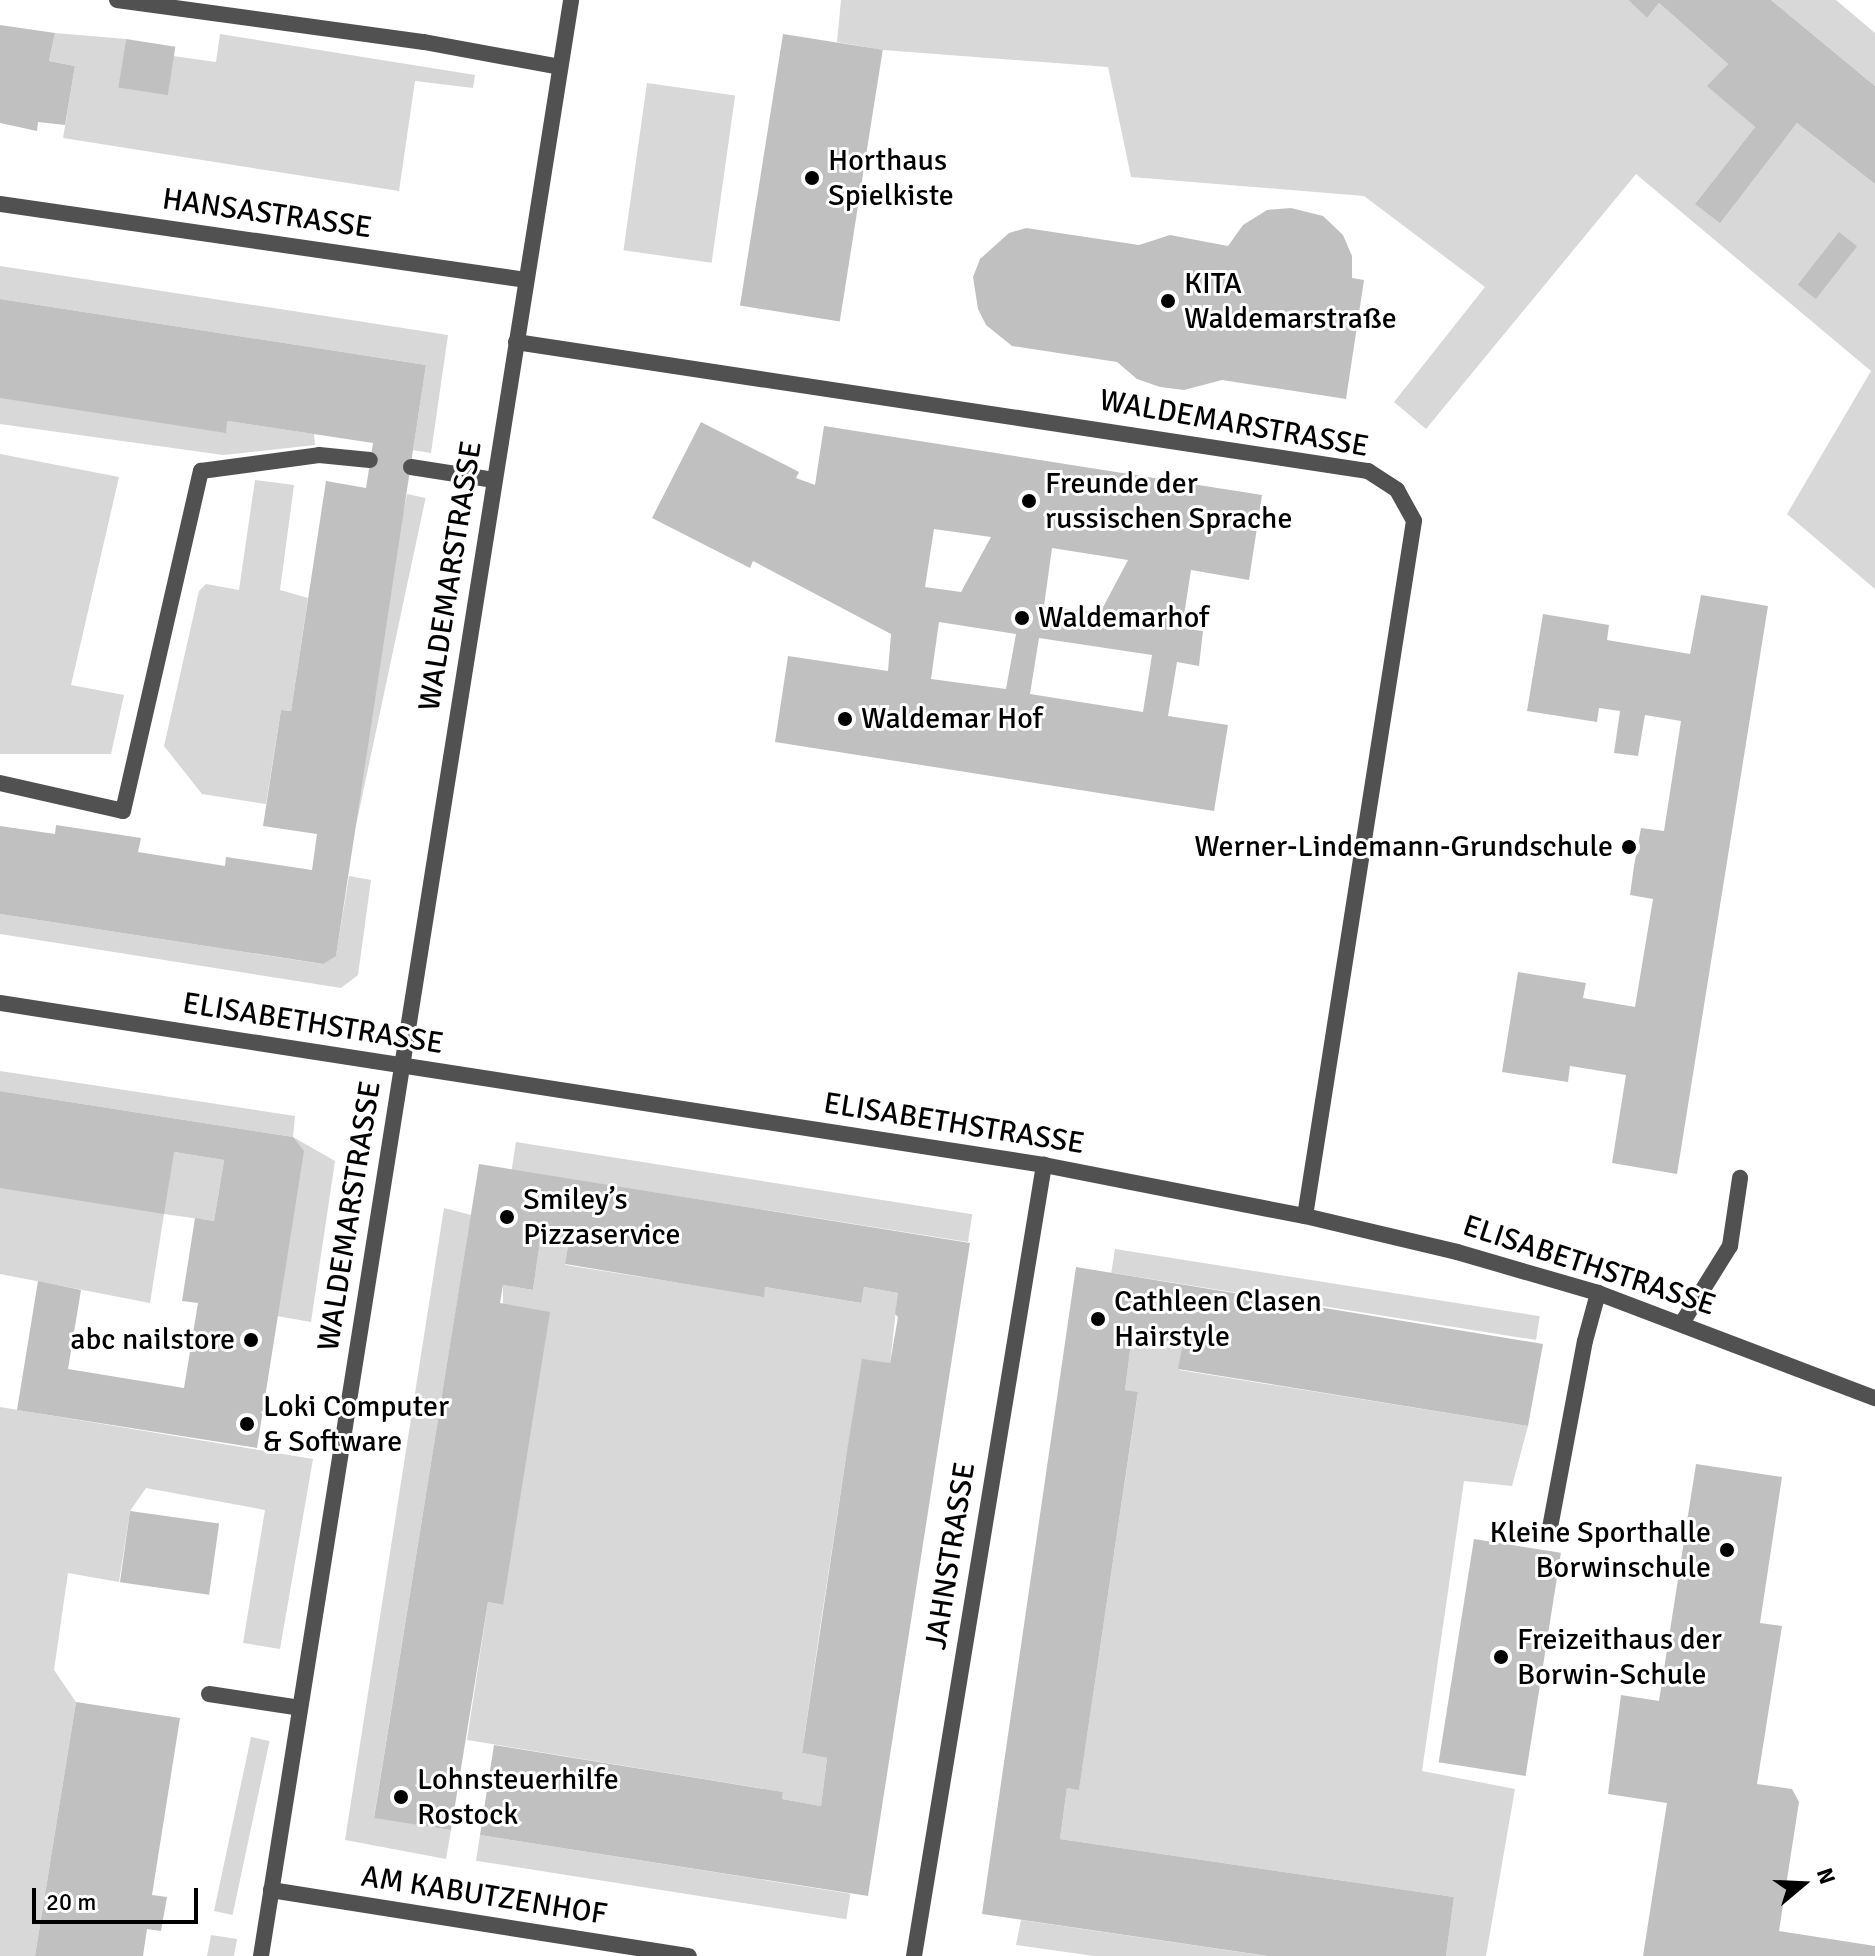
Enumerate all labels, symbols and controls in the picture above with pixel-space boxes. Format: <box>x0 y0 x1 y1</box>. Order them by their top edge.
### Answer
place label: Horthaus Spielkiste <box>828 143 954 214</box>
marker: Horthaus Spielkiste <box>803 169 821 187</box>
street label: HANSASTRASSE <box>160 181 374 247</box>
place label: KITA Waldemarstraße <box>1184 266 1397 336</box>
marker: KITA Waldemarstraße <box>1159 292 1177 310</box>
street label: WALDEMARSTRASSE <box>1097 383 1371 465</box>
street label: WALDEMARSTRASSE <box>412 439 490 713</box>
place label: Freunde der russischen Sprache <box>1045 466 1292 536</box>
marker: Freunde der russischen Sprache <box>1020 492 1038 510</box>
place label: Waldemarhof <box>1038 600 1209 636</box>
marker: Waldemarhof <box>1013 609 1031 627</box>
place label: Waldemar Hof <box>861 701 1043 737</box>
marker: Waldemar Hof <box>836 710 854 728</box>
place label: Werner-Lindemann-Grundschule <box>1194 829 1613 865</box>
marker: Werner-Lindemann-Grundschule <box>1620 838 1638 856</box>
street label: ELISABETHSTRASSE <box>180 986 446 1062</box>
street label: WALDEMARSTRASSE <box>311 1079 389 1353</box>
street label: ELISABETHSTRASSE <box>821 1086 1087 1162</box>
place label: Smiley’s Pizzaservice <box>523 1182 681 1252</box>
marker: Smiley’s Pizzaservice <box>498 1208 516 1226</box>
street label: ELISABETHSTRASSE <box>1458 1208 1720 1324</box>
place label: Cathleen Clasen Hairstyle <box>1114 1284 1322 1354</box>
marker: Cathleen Clasen Hairstyle <box>1089 1310 1107 1328</box>
place label: abc nailstore <box>70 1322 235 1358</box>
marker: abc nailstore <box>242 1331 260 1349</box>
place label: Loki Computer & Software <box>263 1389 449 1460</box>
marker: Loki Computer & Software <box>238 1415 256 1433</box>
street label: JAHNSTRASSE <box>918 1460 984 1652</box>
place label: Kleine Sporthalle Borwinschule <box>1490 1515 1711 1586</box>
marker: Kleine Sporthalle Borwinschule <box>1718 1541 1736 1559</box>
place label: Freizeithaus der Borwin-Schule <box>1517 1622 1722 1692</box>
marker: Freizeithaus der Borwin-Schule <box>1492 1648 1510 1666</box>
place label: Lohnsteuerhilfe Rostock <box>417 1762 619 1832</box>
marker: Lohnsteuerhilfe Rostock <box>392 1788 410 1806</box>
north arrow <box>1763 1844 1843 1924</box>
street label: AM KABUTZENHOF <box>359 1859 609 1933</box>
text: N <box>1811 1864 1841 1888</box>
scale bar <box>36 1872 202 1922</box>
text: 20 m <box>46 1887 96 1917</box>

